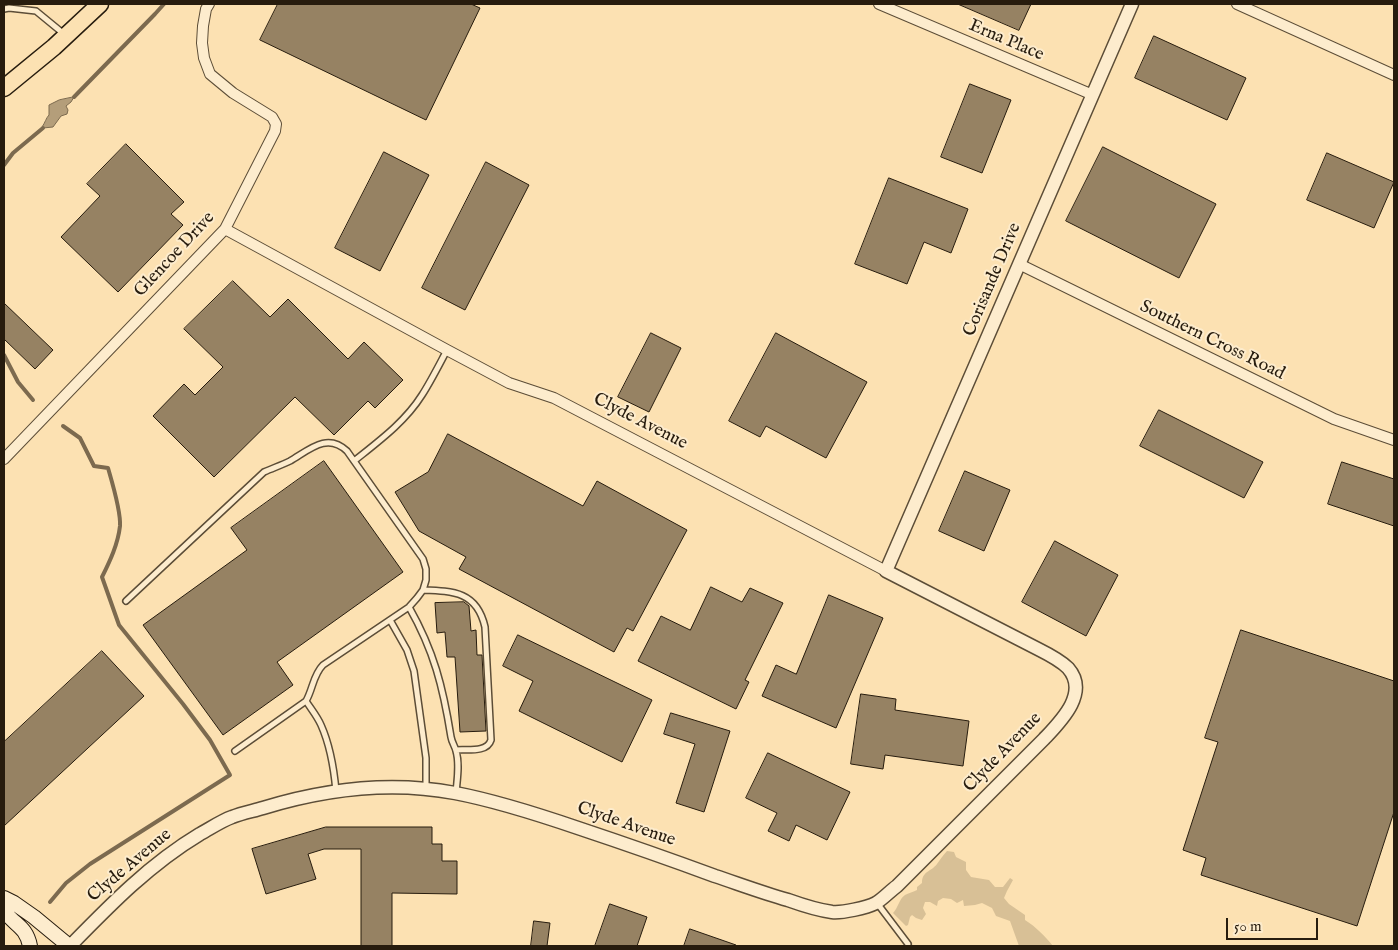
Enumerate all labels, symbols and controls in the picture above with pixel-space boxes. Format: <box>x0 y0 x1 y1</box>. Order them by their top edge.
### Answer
street label: Erna Place <box>965 16 1047 66</box>
street label: Glencoe Drive <box>130 208 220 302</box>
street label: Corisande Drive <box>959 220 1027 340</box>
street label: Southern Cross Road <box>1136 297 1288 385</box>
street label: Clyde Avenue <box>589 389 691 455</box>
street label: Clyde Avenue <box>960 709 1046 797</box>
street label: Clyde Avenue <box>574 798 678 852</box>
street label: Clyde Avenue <box>84 825 176 907</box>
scale bar <box>1228 908 1320 940</box>
text: 50 m <box>1234 917 1262 936</box>

